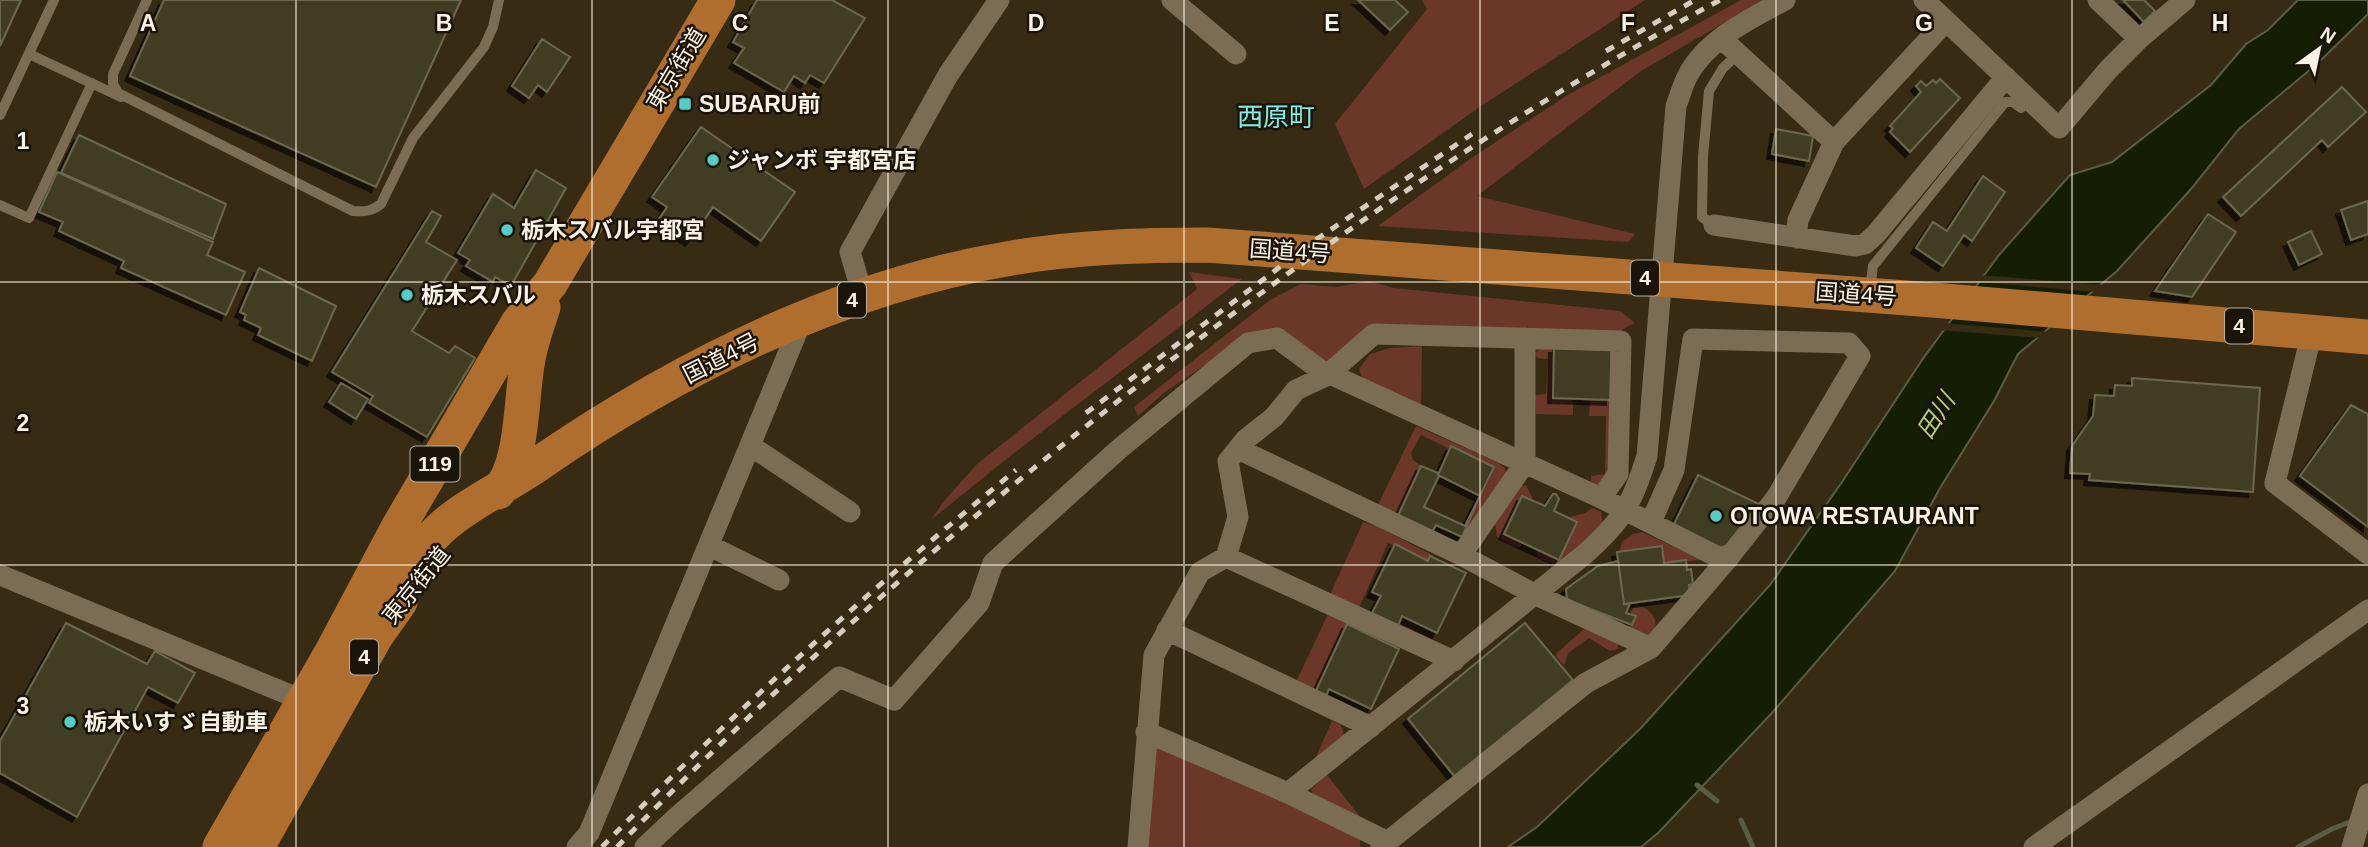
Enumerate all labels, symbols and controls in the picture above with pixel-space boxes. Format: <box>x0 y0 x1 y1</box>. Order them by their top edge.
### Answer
text: A <box>140 10 156 36</box>
text: B <box>436 10 452 36</box>
text: C <box>732 10 748 36</box>
text: D <box>1028 10 1044 36</box>
text: E <box>1324 10 1340 36</box>
text: F <box>1621 10 1635 36</box>
text: G <box>1915 10 1933 36</box>
text: H <box>2212 10 2228 36</box>
north arrow <box>2284 14 2354 84</box>
street label: 東京街道 <box>641 23 711 115</box>
text: N <box>2317 23 2339 48</box>
place label: SUBARU前 <box>699 91 820 117</box>
marker: SUBARU前 <box>677 96 693 112</box>
district label: 西原町 <box>1237 102 1315 132</box>
text: 1 <box>17 128 30 154</box>
place label: ジャンボ 宇都宮店 <box>727 147 916 173</box>
marker: ジャンボ 宇都宮店 <box>705 152 721 168</box>
place label: 栃木スバル宇都宮 <box>521 217 705 243</box>
marker: 栃木スバル宇都宮 <box>499 222 515 238</box>
street label: 国道4号 <box>1248 235 1332 267</box>
road number: 4 <box>1631 260 1659 296</box>
street label: 国道4号 <box>1814 278 1898 310</box>
place label: 栃木スバル <box>421 282 536 308</box>
road number: 4 <box>838 282 866 318</box>
marker: 栃木スバル <box>399 287 415 303</box>
road number: 4 <box>2225 308 2253 344</box>
street label: 国道4号 <box>679 328 763 388</box>
water label: 田川 <box>1911 386 1962 443</box>
text: 2 <box>17 410 29 436</box>
road number: 119 <box>410 447 460 482</box>
place label: OTOWA RESTAURANT <box>1730 503 1979 529</box>
marker: OTOWA RESTAURANT <box>1708 508 1724 524</box>
street label: 東京街道 <box>377 541 455 629</box>
road number: 4 <box>350 640 378 674</box>
text: 3 <box>17 693 29 719</box>
place label: 栃木いすゞ自動車 <box>84 709 268 735</box>
marker: 栃木いすゞ自動車 <box>62 714 78 730</box>

